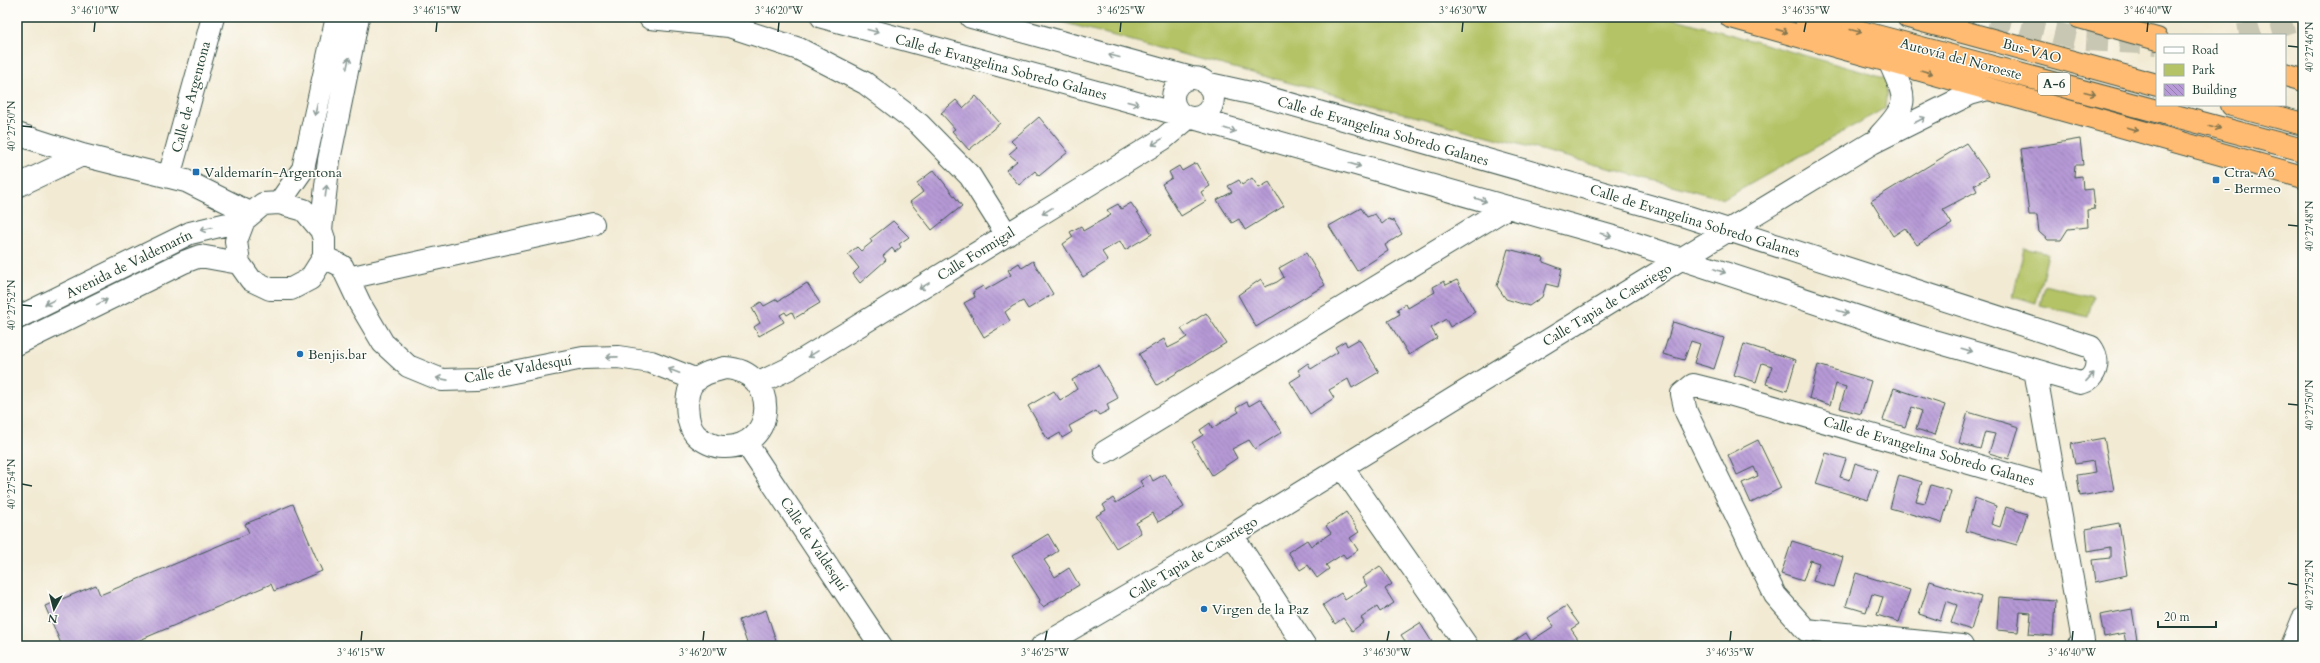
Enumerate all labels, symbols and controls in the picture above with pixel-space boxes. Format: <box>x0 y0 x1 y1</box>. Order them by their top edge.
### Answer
text: 3°46'10"W <box>71 4 120 18</box>
text: 3°46'15"W <box>413 4 462 18</box>
text: 3°46'20"W <box>755 4 804 18</box>
text: 3°46'25"W <box>1097 4 1146 18</box>
text: 3°46'30"W <box>1439 4 1488 18</box>
text: 3°46'35"W <box>1782 4 1831 18</box>
text: 3°46'40"W <box>2124 4 2173 18</box>
text: 40°27'46"N <box>2303 21 2317 72</box>
one-way arrow <box>1849 27 1862 35</box>
one-way arrow <box>866 28 879 35</box>
one-way arrow <box>1775 28 1788 35</box>
street label: Calle de Evangelina Sobredo Galanes <box>893 30 1109 105</box>
street label: Autovía del Noroeste <box>1898 34 2024 84</box>
street label: Bus-VAO <box>2000 34 2064 68</box>
legend <box>2156 34 2286 106</box>
street label: Calle de Argentona <box>167 39 215 155</box>
text: Road <box>2192 42 2219 58</box>
one-way arrow <box>1108 52 1121 59</box>
one-way arrow <box>345 57 353 70</box>
text: Park <box>2192 62 2216 78</box>
one-way arrow <box>1920 68 1933 76</box>
road number: A-6 <box>2038 73 2070 95</box>
text: Building <box>2192 82 2237 98</box>
one-way arrow <box>2083 90 2096 97</box>
street label: Calle de Evangelina Sobredo Galanes <box>1275 92 1491 170</box>
text: 40°27'50"N <box>5 100 19 151</box>
one-way arrow <box>1127 100 1140 107</box>
one-way arrow <box>312 103 320 116</box>
one-way arrow <box>1913 115 1925 123</box>
one-way arrow <box>2208 124 2221 131</box>
one-way arrow <box>2126 126 2139 134</box>
one-way arrow <box>1223 127 1236 134</box>
one-way arrow <box>1151 139 1163 147</box>
one-way arrow <box>1349 162 1362 169</box>
place label: Valdemarín-Argentona <box>204 163 342 182</box>
place label: Ctra. A6 - Bermeo <box>2224 163 2281 198</box>
marker: Valdemarín-Argentona <box>191 167 201 177</box>
marker: Ctra. A6 - Bermeo <box>2211 175 2221 185</box>
street label: Calle de Evangelina Sobredo Galanes <box>1588 180 1803 262</box>
one-way arrow <box>322 185 329 198</box>
one-way arrow <box>1474 196 1487 204</box>
text: 40°27'48"N <box>2303 200 2317 251</box>
one-way arrow <box>1041 207 1053 215</box>
street label: Calle Formigal <box>934 222 1019 285</box>
street label: Avenida de Valdemarín <box>62 225 196 303</box>
one-way arrow <box>200 226 213 233</box>
one-way arrow <box>1599 232 1612 239</box>
street label: Calle Tapia de Casariego <box>1539 259 1675 351</box>
one-way arrow <box>1713 268 1725 276</box>
text: 40°27'52"N <box>5 279 19 330</box>
one-way arrow <box>919 282 930 290</box>
one-way arrow <box>96 298 108 305</box>
one-way arrow <box>45 299 57 306</box>
one-way arrow <box>1836 309 1849 316</box>
place label: Benjis.bar <box>308 345 368 364</box>
one-way arrow <box>1961 347 1974 354</box>
marker: Benjis.bar <box>295 349 305 359</box>
street label: Calle de Valdesquí <box>463 350 573 388</box>
one-way arrow <box>808 350 819 358</box>
one-way arrow <box>606 353 619 361</box>
one-way arrow <box>668 367 680 375</box>
one-way arrow <box>2086 372 2095 382</box>
one-way arrow <box>436 374 449 382</box>
text: 40°27'50"N <box>2303 379 2317 430</box>
street label: Calle de Evangelina Sobredo Galanes <box>1821 412 2037 490</box>
text: 40°27'54"N <box>5 458 19 509</box>
street label: Calle de Valdesquí <box>776 493 852 595</box>
street label: Calle Tapia de Casariego <box>1125 512 1261 604</box>
text: 40°27'52"N <box>2303 559 2317 610</box>
north arrow <box>34 589 74 629</box>
place label: Virgen de la Paz <box>1212 600 1310 619</box>
scale bar <box>2158 603 2216 629</box>
marker: Virgen de la Paz <box>1199 604 1209 614</box>
text: 20 m <box>2164 609 2191 625</box>
text: N <box>47 610 58 626</box>
text: 3°46'15"W <box>337 646 386 660</box>
text: 3°46'20"W <box>679 646 728 660</box>
text: 3°46'25"W <box>1021 646 1070 660</box>
text: 3°46'30"W <box>1363 646 1412 660</box>
text: 3°46'35"W <box>1706 646 1755 660</box>
text: 3°46'40"W <box>2048 646 2097 660</box>

